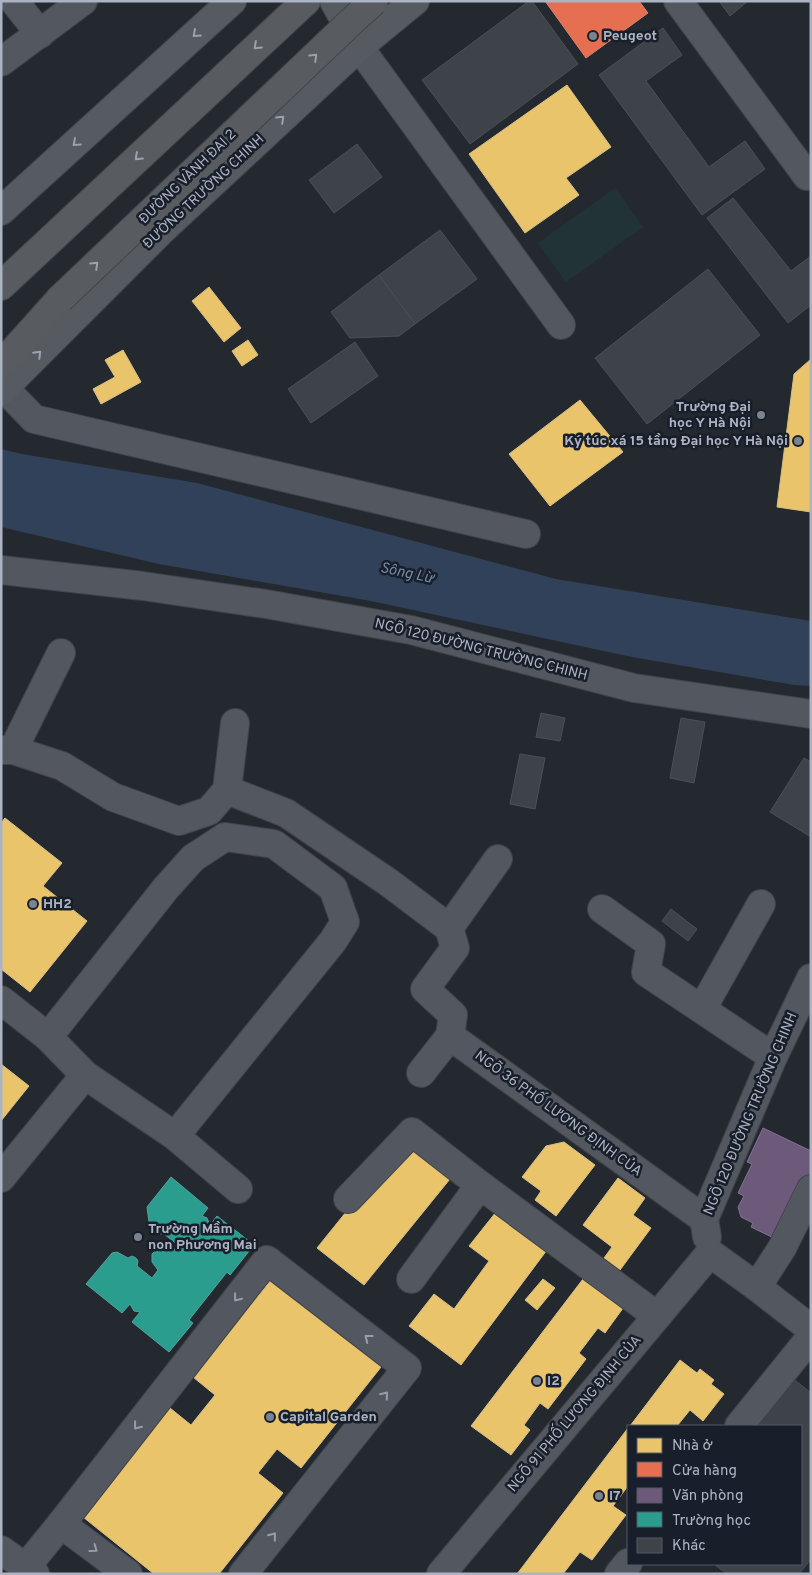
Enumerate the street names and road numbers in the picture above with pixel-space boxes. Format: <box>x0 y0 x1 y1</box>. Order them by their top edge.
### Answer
street label: ĐƯỜNG VÀNH ĐAI 2 <box>135 126 240 228</box>
street label: ĐƯỜNG TRƯỜNG CHINH <box>139 131 268 253</box>
street label: NGÕ 120 ĐƯỜNG TRƯỜNG CHINH <box>373 614 589 685</box>
street label: NGÕ 120 ĐƯỜNG TRƯỜNG CHINH <box>700 1010 802 1218</box>
street label: NGÕ 36 PHỐ LƯƠNG ĐỊNH CỦA <box>471 1045 647 1180</box>
street label: NGÕ 91 PHỐ LƯƠNG ĐỊNH CỦA <box>502 1330 646 1496</box>

